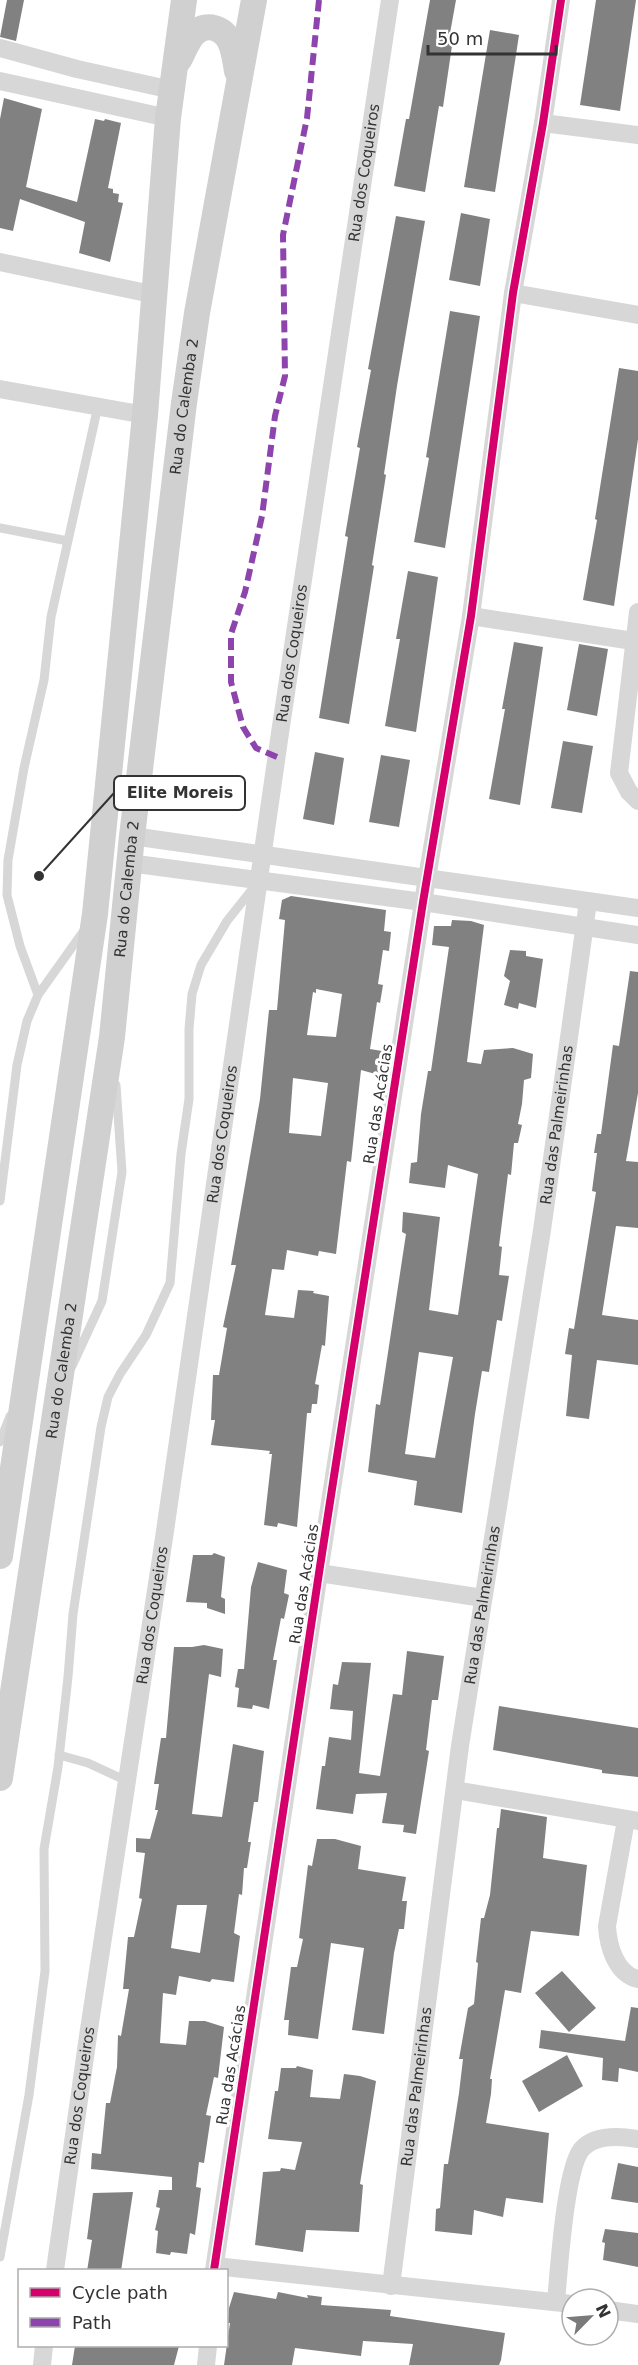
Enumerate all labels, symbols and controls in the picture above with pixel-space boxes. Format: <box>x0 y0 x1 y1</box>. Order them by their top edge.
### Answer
scale bar <box>428 18 556 56</box>
text: 50 m <box>437 28 483 49</box>
street label: Rua dos Coqueiros <box>345 102 383 243</box>
street label: Rua do Calemba 2 <box>166 337 202 476</box>
street label: Rua dos Coqueiros <box>273 583 311 724</box>
callout: Elite Moreis <box>114 776 245 810</box>
text: Elite Moreis <box>127 783 233 802</box>
street label: Rua do Calemba 2 <box>111 820 143 958</box>
street label: Rua das Acácias <box>360 1042 396 1165</box>
street label: Rua das Palmeirinhas <box>537 1044 577 1206</box>
street label: Rua dos Coqueiros <box>203 1064 241 1205</box>
street label: Rua do Calemba 2 <box>42 1301 81 1440</box>
street label: Rua das Acácias <box>286 1522 322 1645</box>
street label: Rua das Palmeirinhas <box>461 1524 504 1686</box>
street label: Rua dos Coqueiros <box>133 1545 172 1686</box>
street label: Rua das Acácias <box>213 2003 249 2126</box>
street label: Rua das Palmeirinhas <box>397 2006 436 2168</box>
street label: Rua dos Coqueiros <box>61 2025 98 2166</box>
legend <box>18 2269 228 2347</box>
text: Cycle path <box>72 2282 168 2303</box>
north arrow <box>560 2287 620 2347</box>
text: N <box>592 2301 615 2321</box>
text: Path <box>72 2312 112 2333</box>

